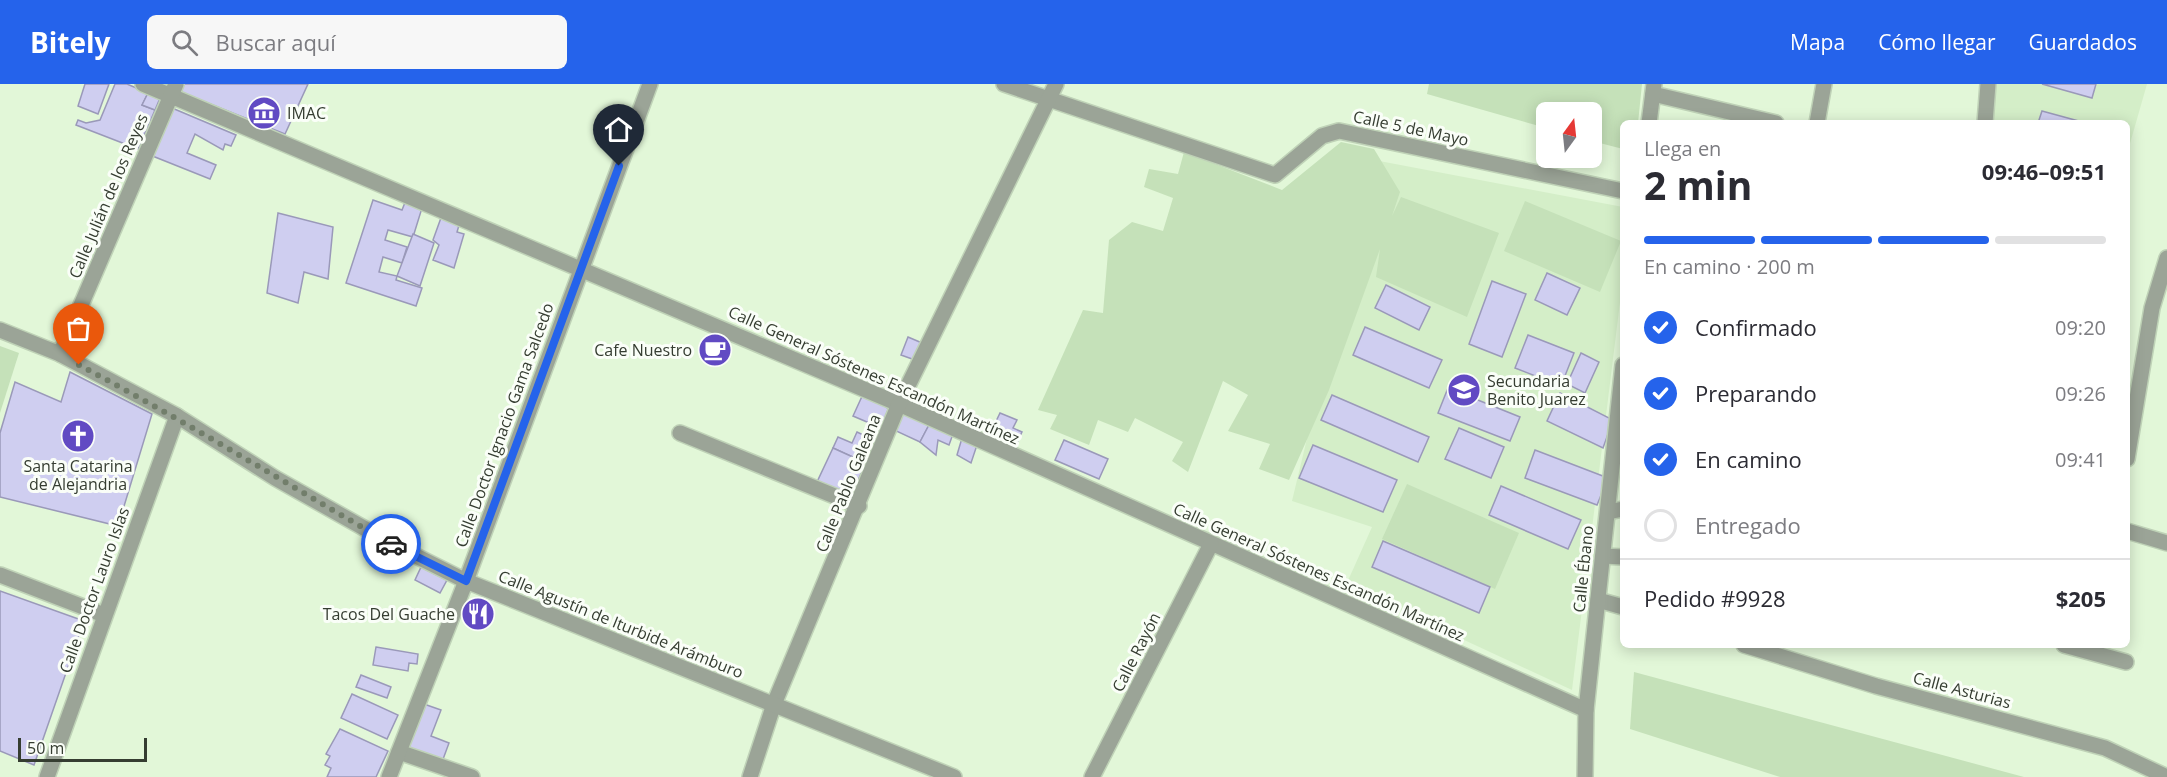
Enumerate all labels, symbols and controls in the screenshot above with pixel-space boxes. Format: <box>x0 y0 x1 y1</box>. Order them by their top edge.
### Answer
search box <box>147 15 567 69</box>
text: Bitely <box>30 23 111 61</box>
icon: search <box>168 26 201 59</box>
text: Buscar aquí <box>216 27 336 57</box>
text: Mapa <box>1790 28 1845 56</box>
text: Cómo llegar <box>1878 28 1996 56</box>
text: Guardados <box>2029 28 2137 56</box>
museum icon: IMAC <box>246 95 282 131</box>
place label: IMAC <box>287 102 326 124</box>
north arrow <box>1536 102 1602 168</box>
map controls <box>1536 102 1602 168</box>
pin <box>593 104 644 166</box>
street label: Calle 5 de Mayo <box>1351 105 1471 151</box>
street label: Calle Julián de los Reyes <box>63 110 153 282</box>
icon: home <box>602 113 635 146</box>
text: Llega en <box>1644 135 1721 162</box>
text: 09:46–09:51 <box>1982 156 2106 186</box>
text: 2 min <box>1644 158 1752 211</box>
text: En camino · 200 m <box>1644 253 1815 280</box>
street label: Calle Doctor Ignacio Gama Salcedo <box>449 300 559 550</box>
street label: Calle General Sóstenes Escandón Martínez <box>725 301 1023 449</box>
pin <box>53 303 104 365</box>
icon: check <box>1644 311 1677 344</box>
icon: bag <box>62 312 95 345</box>
text: Confirmado <box>1695 312 1817 342</box>
text: 09:20 <box>2055 314 2106 341</box>
cafe icon: Cafe Nuestro <box>697 332 733 368</box>
place label: Cafe Nuestro <box>594 339 692 361</box>
place label: Secundaria Benito Juarez <box>1487 370 1586 410</box>
school or university icon: Secundaria Benito Juarez <box>1446 372 1482 408</box>
icon: check <box>1644 377 1677 410</box>
text: Preparando <box>1695 378 1817 408</box>
text: 09:26 <box>2055 380 2106 407</box>
street label: Calle Pablo Galeana <box>810 411 886 555</box>
church icon: Santa Catarina de Alejandria <box>60 418 96 454</box>
icon: check <box>1644 443 1677 476</box>
text: En camino <box>1695 444 1802 474</box>
text: 09:41 <box>2055 446 2106 473</box>
place label: Santa Catarina de Alejandria <box>23 455 133 495</box>
street label: Calle General Sóstenes Escandón Martínez <box>1170 498 1468 646</box>
street label: Calle Doctor Lauro Islas <box>54 504 134 676</box>
text: Entregado <box>1695 510 1801 540</box>
courier <box>361 514 421 574</box>
street label: Calle Ébano <box>1568 524 1598 614</box>
icon: car <box>375 528 408 561</box>
street label: Calle Agustín de Iturbide Arámburo <box>495 565 747 683</box>
text: Pedido #9928 <box>1644 583 1786 613</box>
text: $205 <box>2056 583 2106 613</box>
restaurant icon: Tacos Del Guache <box>460 596 496 632</box>
place label: Tacos Del Guache <box>323 603 455 625</box>
street label: Calle Rayón <box>1107 609 1165 695</box>
street label: Calle Asturias <box>1911 666 2013 714</box>
scale bar <box>18 735 147 762</box>
text: 50 m <box>27 737 64 759</box>

